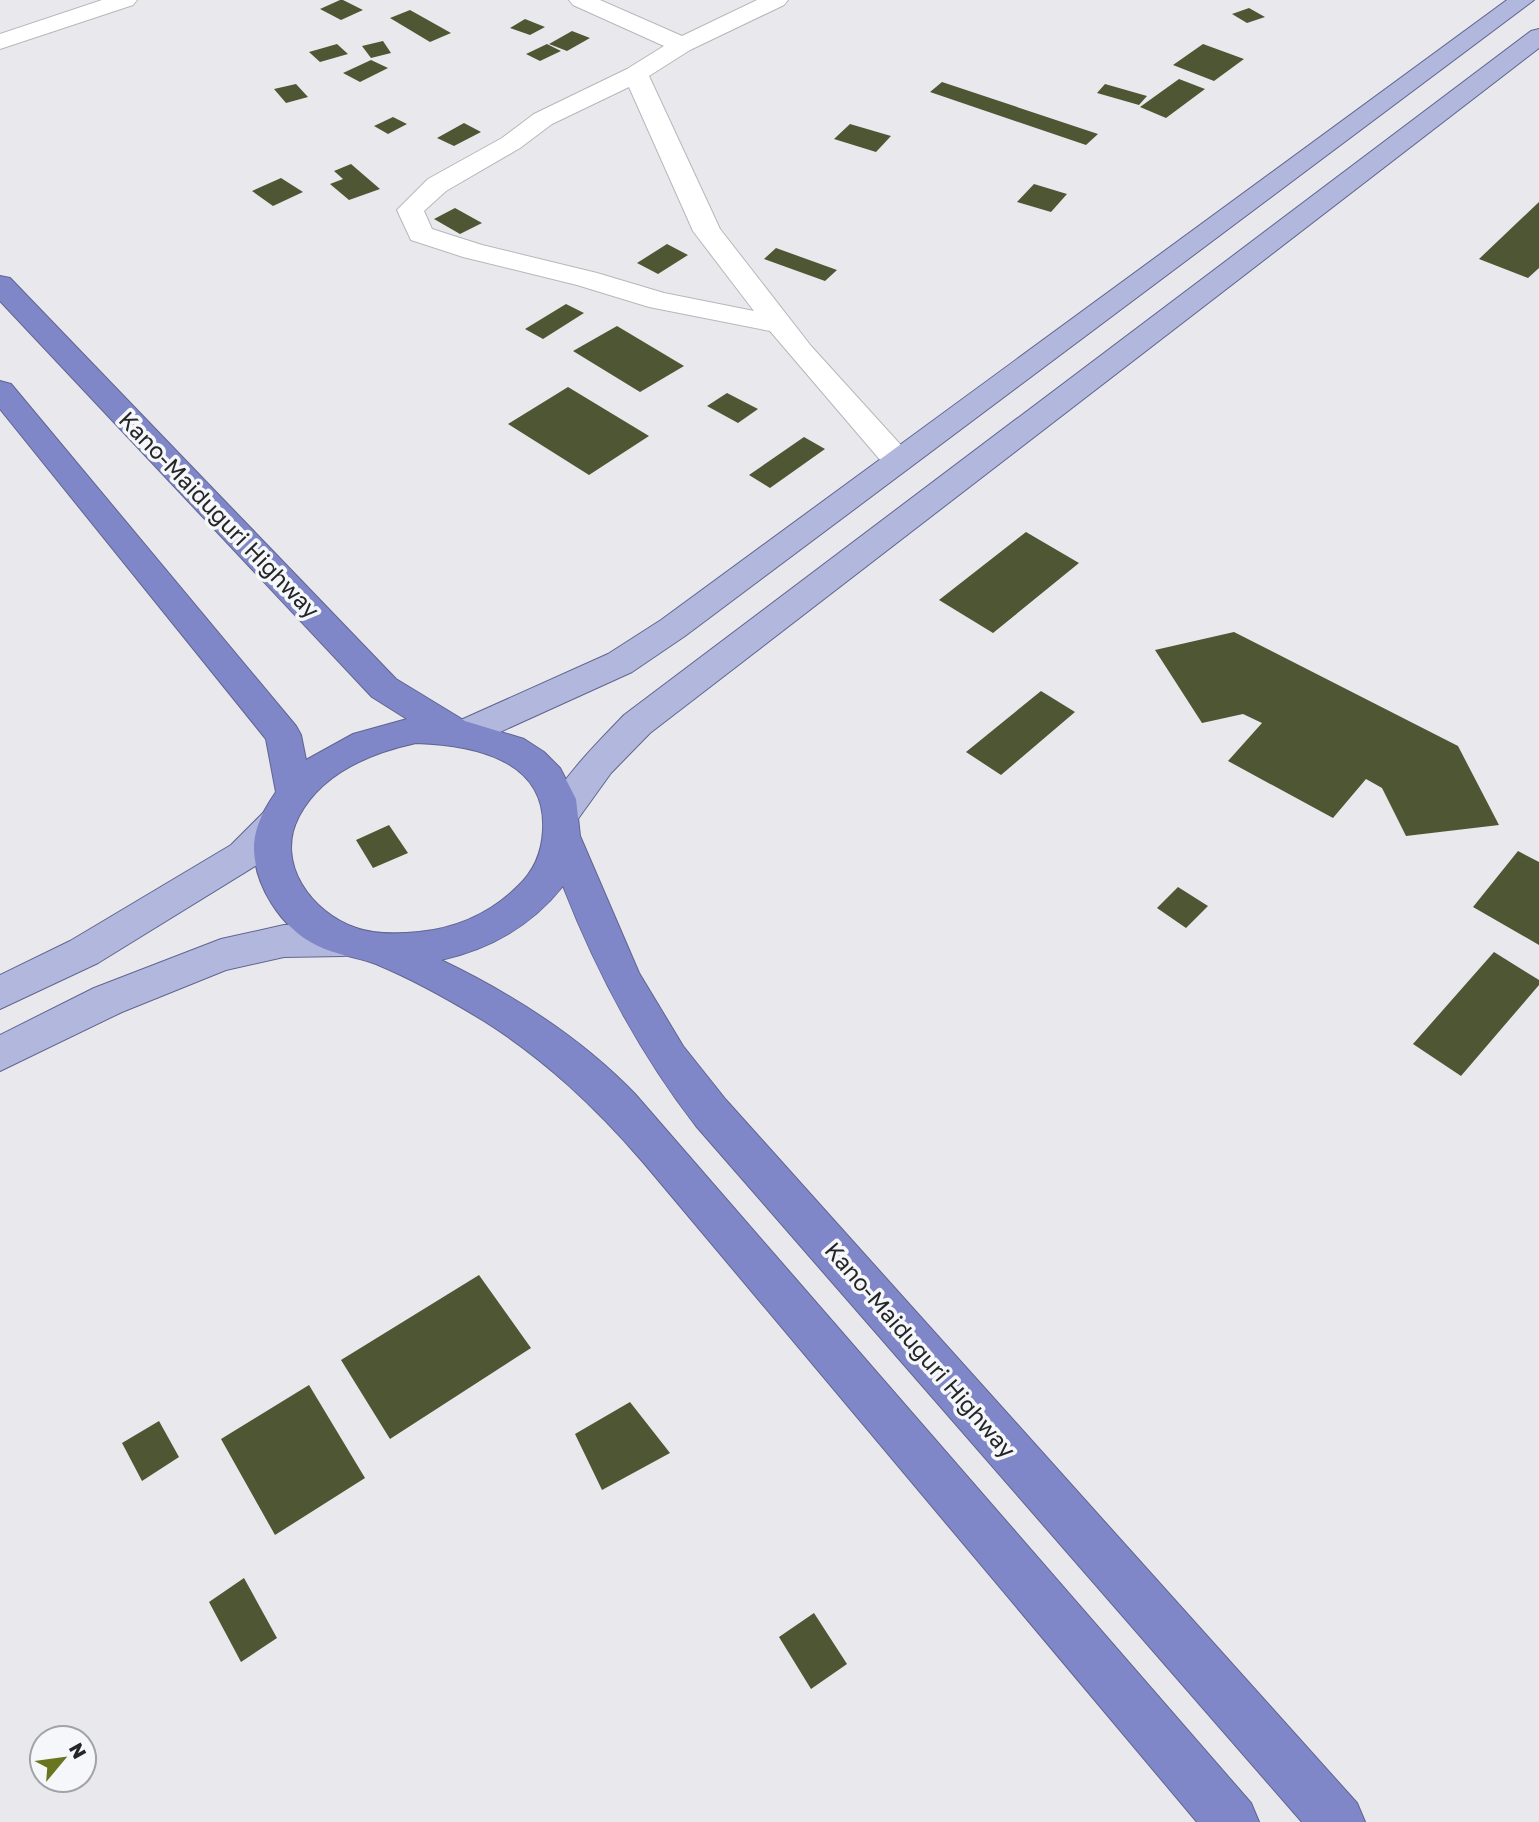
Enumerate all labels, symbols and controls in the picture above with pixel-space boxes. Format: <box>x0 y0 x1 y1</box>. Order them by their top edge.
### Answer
street label: Kano-Maiduguri Highway <box>114 405 326 624</box>
street label: Kano-Maiduguri Highway <box>819 1236 1022 1463</box>
north arrow <box>28 1724 98 1794</box>
text: N <box>65 1739 92 1762</box>

